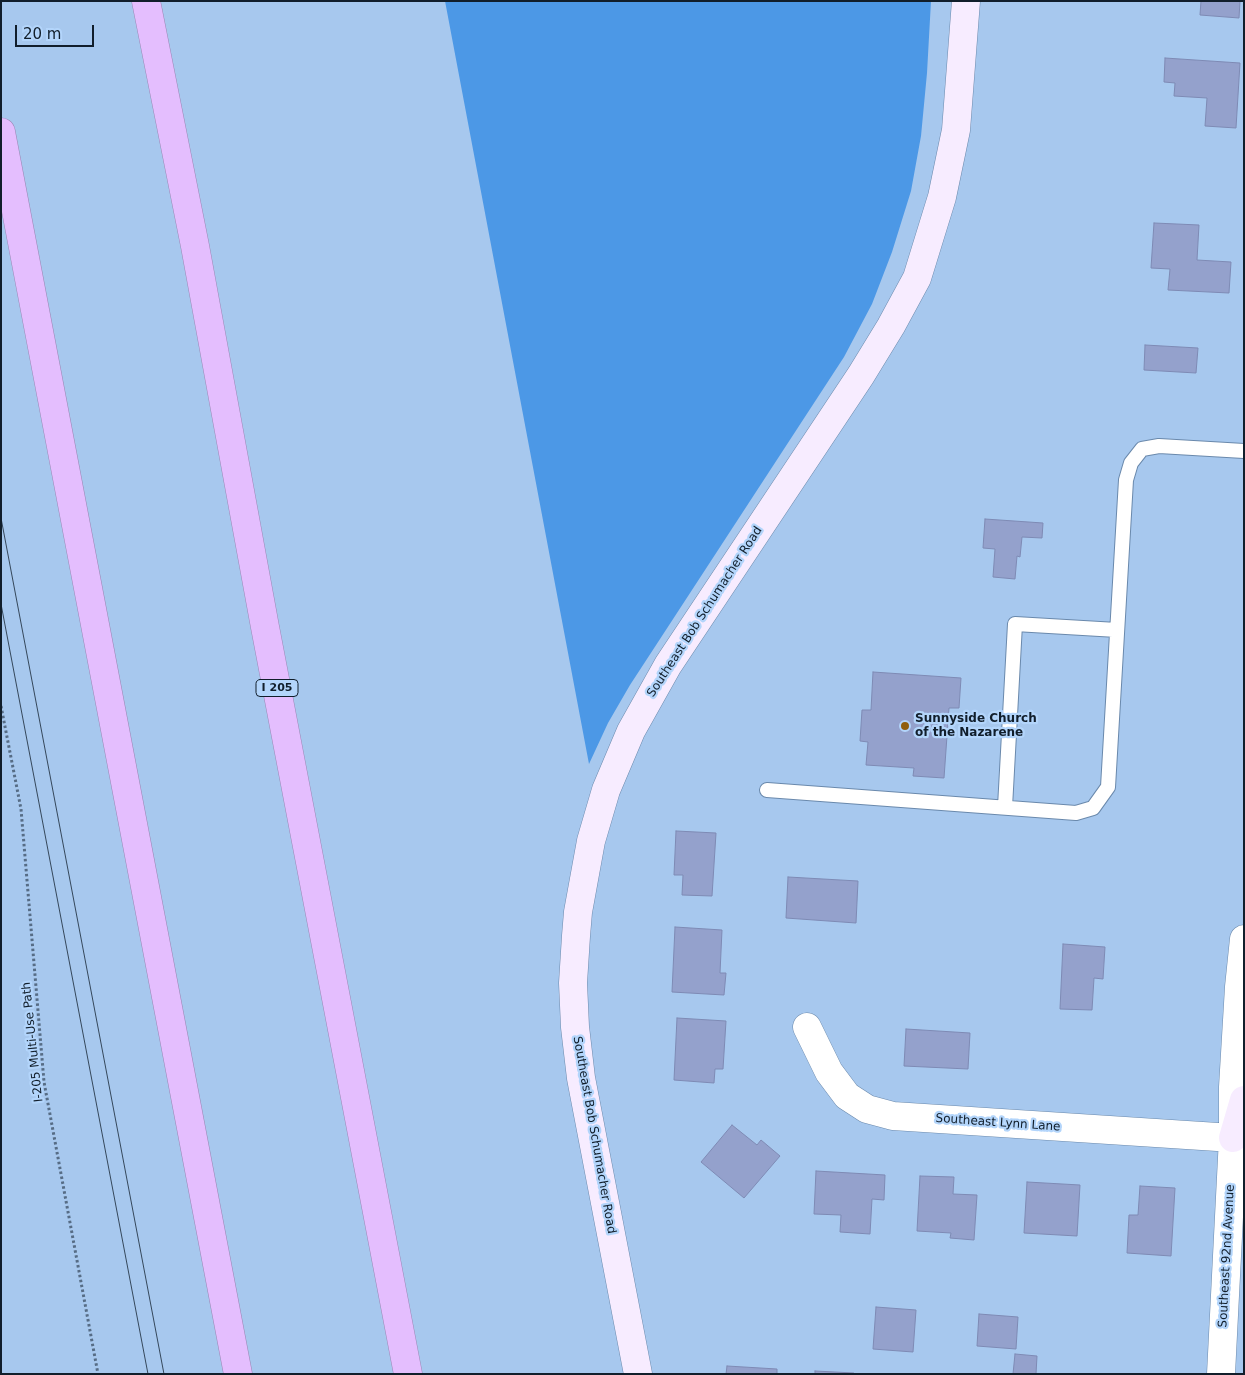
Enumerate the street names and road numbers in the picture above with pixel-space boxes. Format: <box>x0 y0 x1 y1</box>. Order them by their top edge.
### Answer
street label: Southeast Bob Schumacher Road <box>644 524 766 700</box>
road number: I 205 <box>256 680 298 696</box>
street label: I-205 Multi-Use Path <box>20 981 46 1103</box>
street label: Southeast Bob Schumacher Road <box>570 1035 618 1235</box>
street label: Southeast Lynn Lane <box>935 1111 1061 1135</box>
street label: Southeast 92nd Avenue <box>1216 1184 1238 1328</box>

